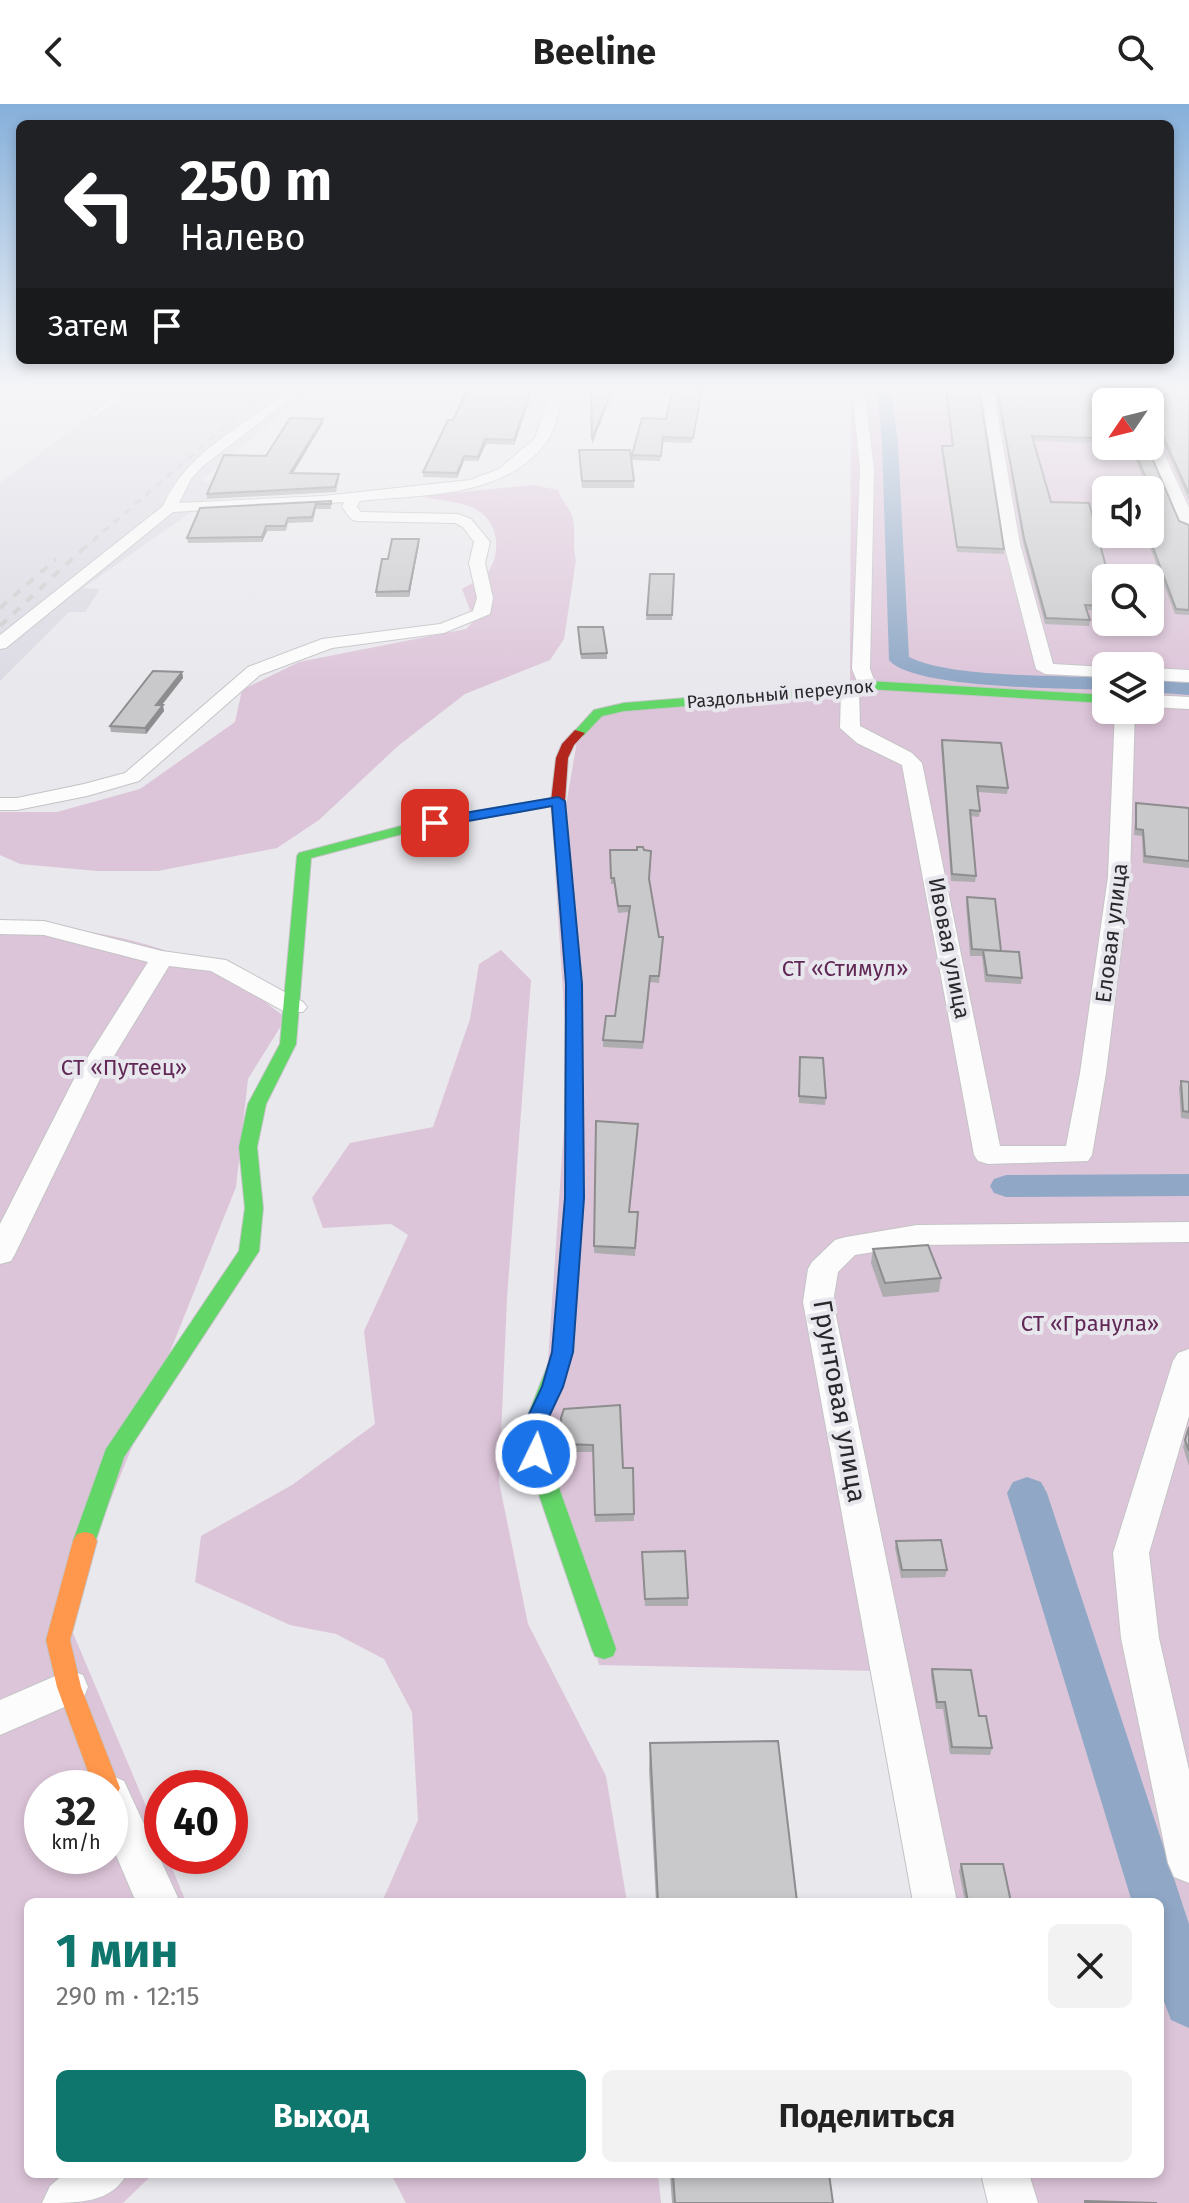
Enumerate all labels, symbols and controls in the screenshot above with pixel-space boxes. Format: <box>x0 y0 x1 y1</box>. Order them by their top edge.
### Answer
icon: back <box>32 30 76 74</box>
text: Beeline <box>533 30 656 74</box>
icon: search <box>1113 30 1157 74</box>
text: 250 m <box>180 148 332 215</box>
icon: left <box>48 152 152 256</box>
text: Налево <box>180 216 306 260</box>
icon: arrive <box>145 304 189 348</box>
text: Затем <box>48 308 129 344</box>
north arrow <box>1092 388 1164 460</box>
map controls <box>1092 388 1164 724</box>
button: sound <box>1092 476 1164 548</box>
button: search <box>1092 564 1164 636</box>
button: layers <box>1092 652 1164 724</box>
street label: Раздольный переулок <box>686 675 875 713</box>
pin <box>401 789 469 857</box>
icon: arrive <box>413 801 457 845</box>
street label: Еловая улица <box>1090 862 1133 1005</box>
street label: Ивовая улица <box>923 875 976 1021</box>
park label: СТ «Стимул» <box>782 955 908 982</box>
park label: СТ «Путеец» <box>61 1054 187 1081</box>
street label: Грунтовая улица <box>806 1297 873 1505</box>
park label: СТ «Гранула» <box>1021 1310 1159 1337</box>
position arrow <box>494 1412 578 1496</box>
speed limit sign: 40 <box>144 1770 248 1874</box>
text: 32 <box>55 1788 97 1836</box>
text: km/h <box>51 1830 101 1854</box>
text: 1 мин <box>56 1922 178 1980</box>
button: close <box>1048 1924 1132 2008</box>
text: 290 m · 12:15 <box>56 1981 200 2012</box>
button: Выход <box>56 2070 586 2162</box>
button: Поделиться <box>602 2070 1132 2162</box>

